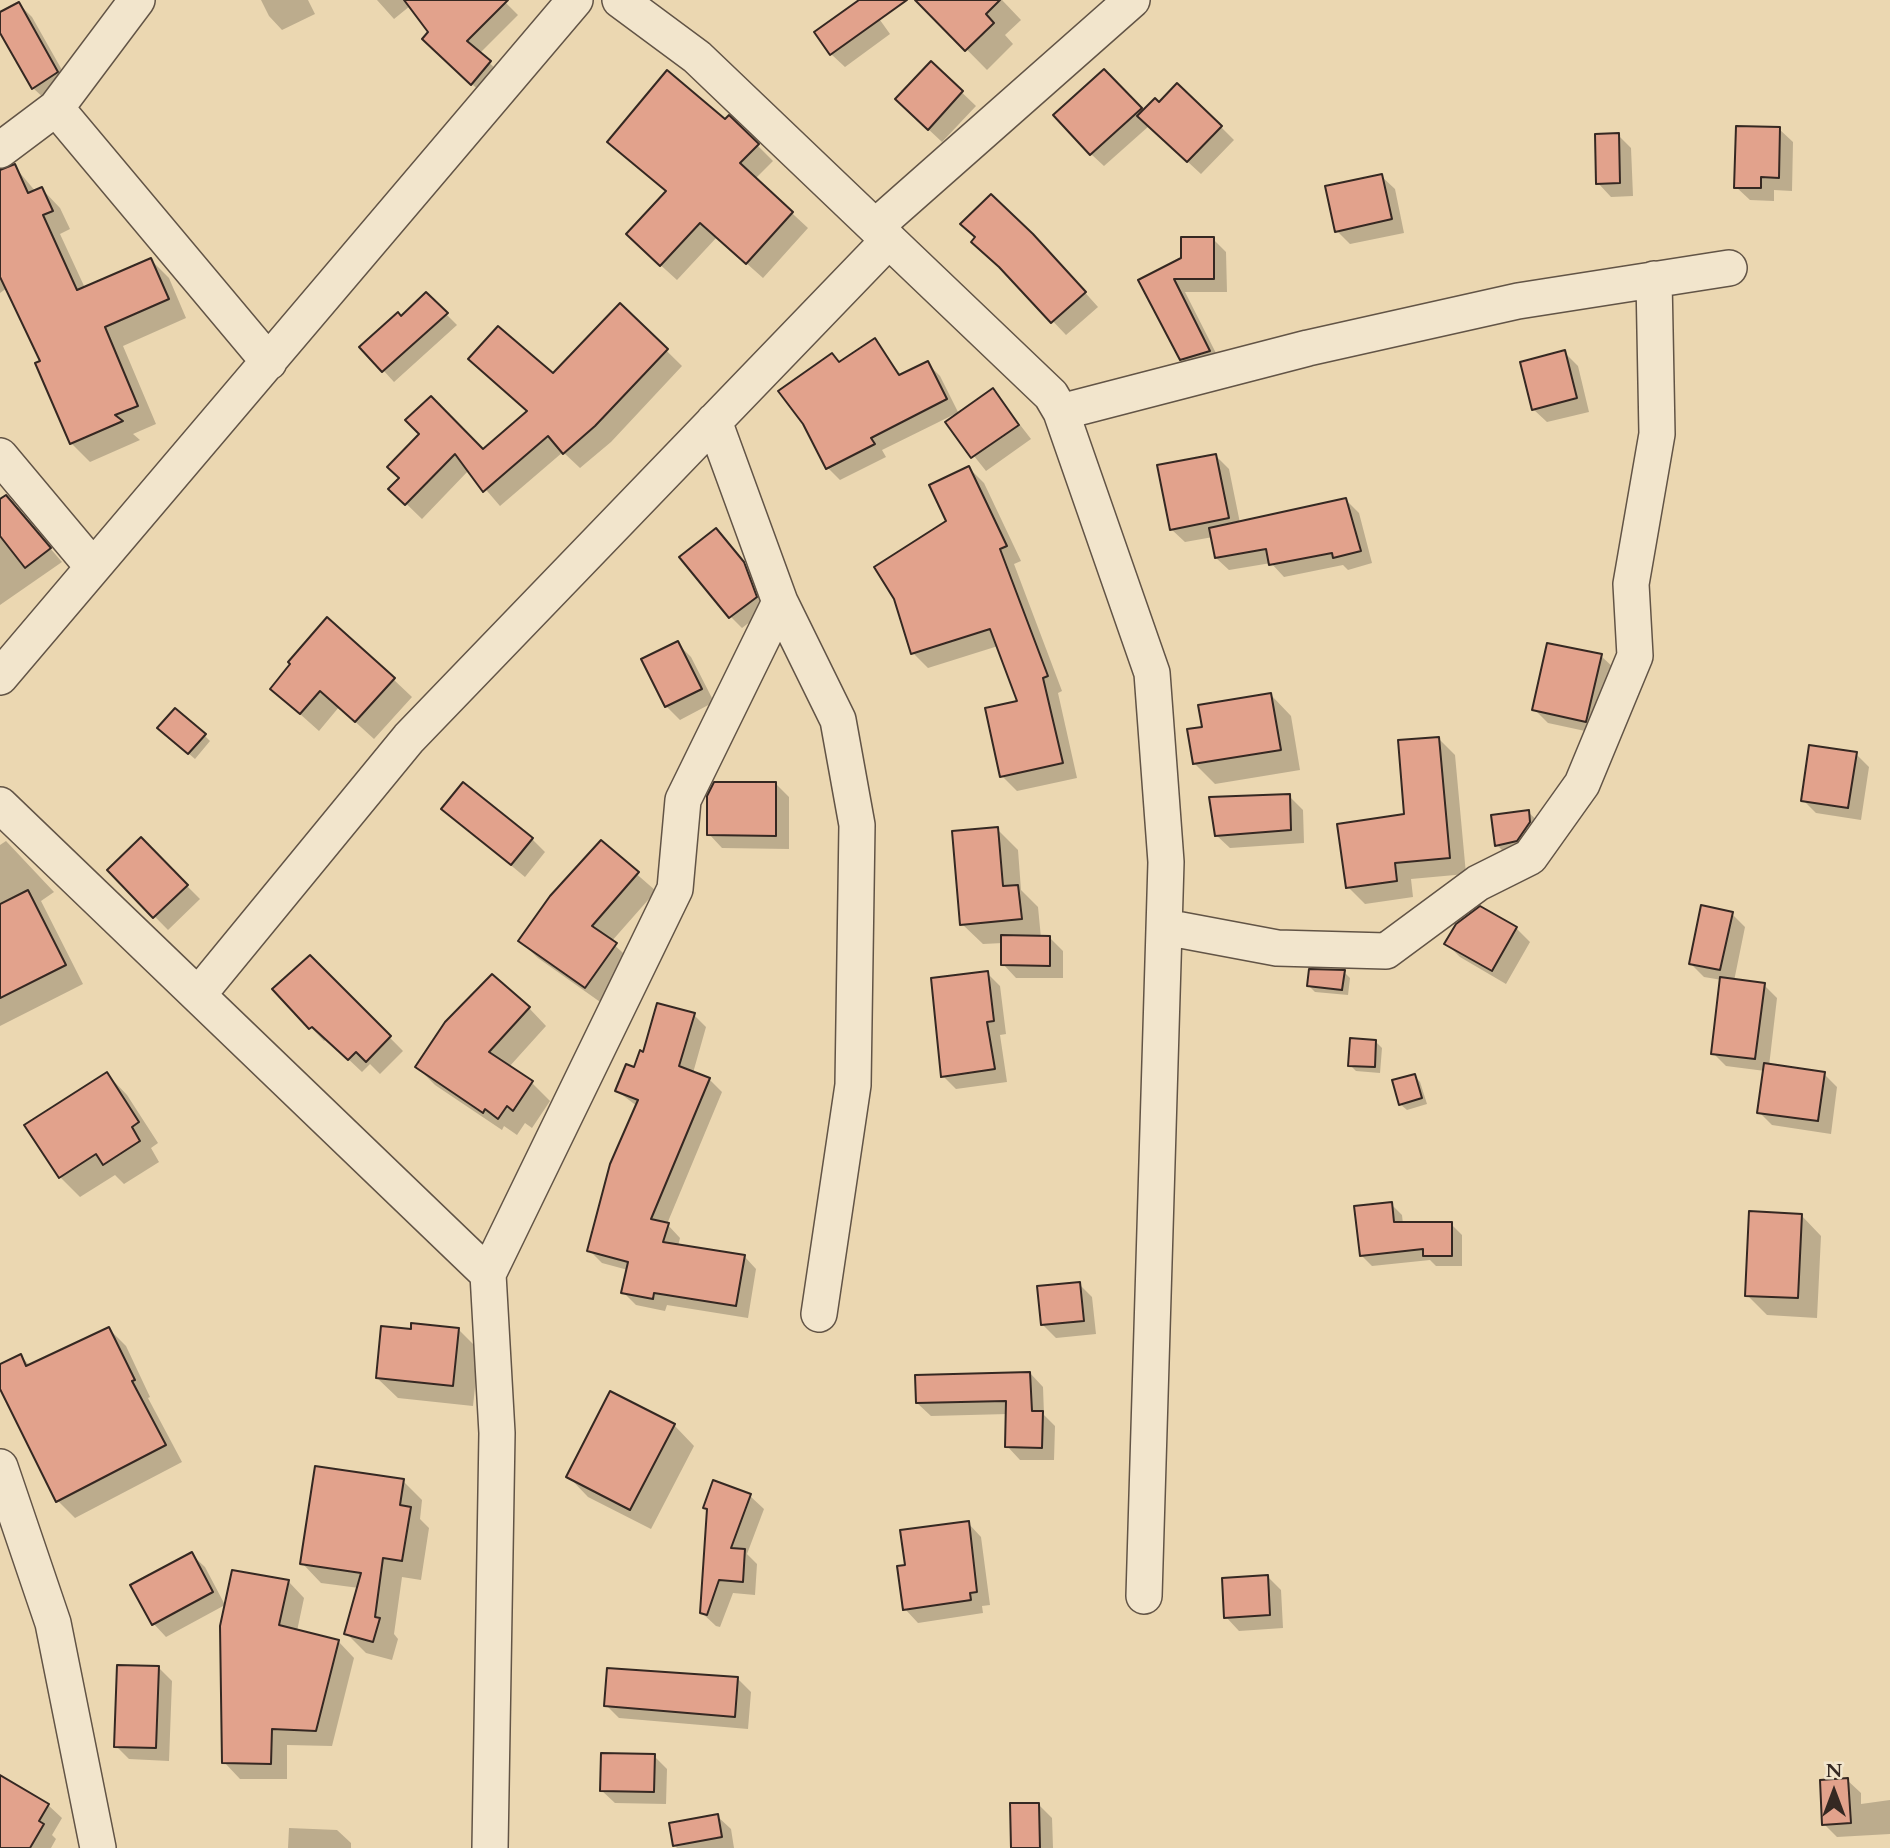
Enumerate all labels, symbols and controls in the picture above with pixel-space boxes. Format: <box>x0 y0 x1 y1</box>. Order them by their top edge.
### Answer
north arrow <box>1799 1757 1869 1827</box>
text: N <box>1826 1758 1842 1784</box>

